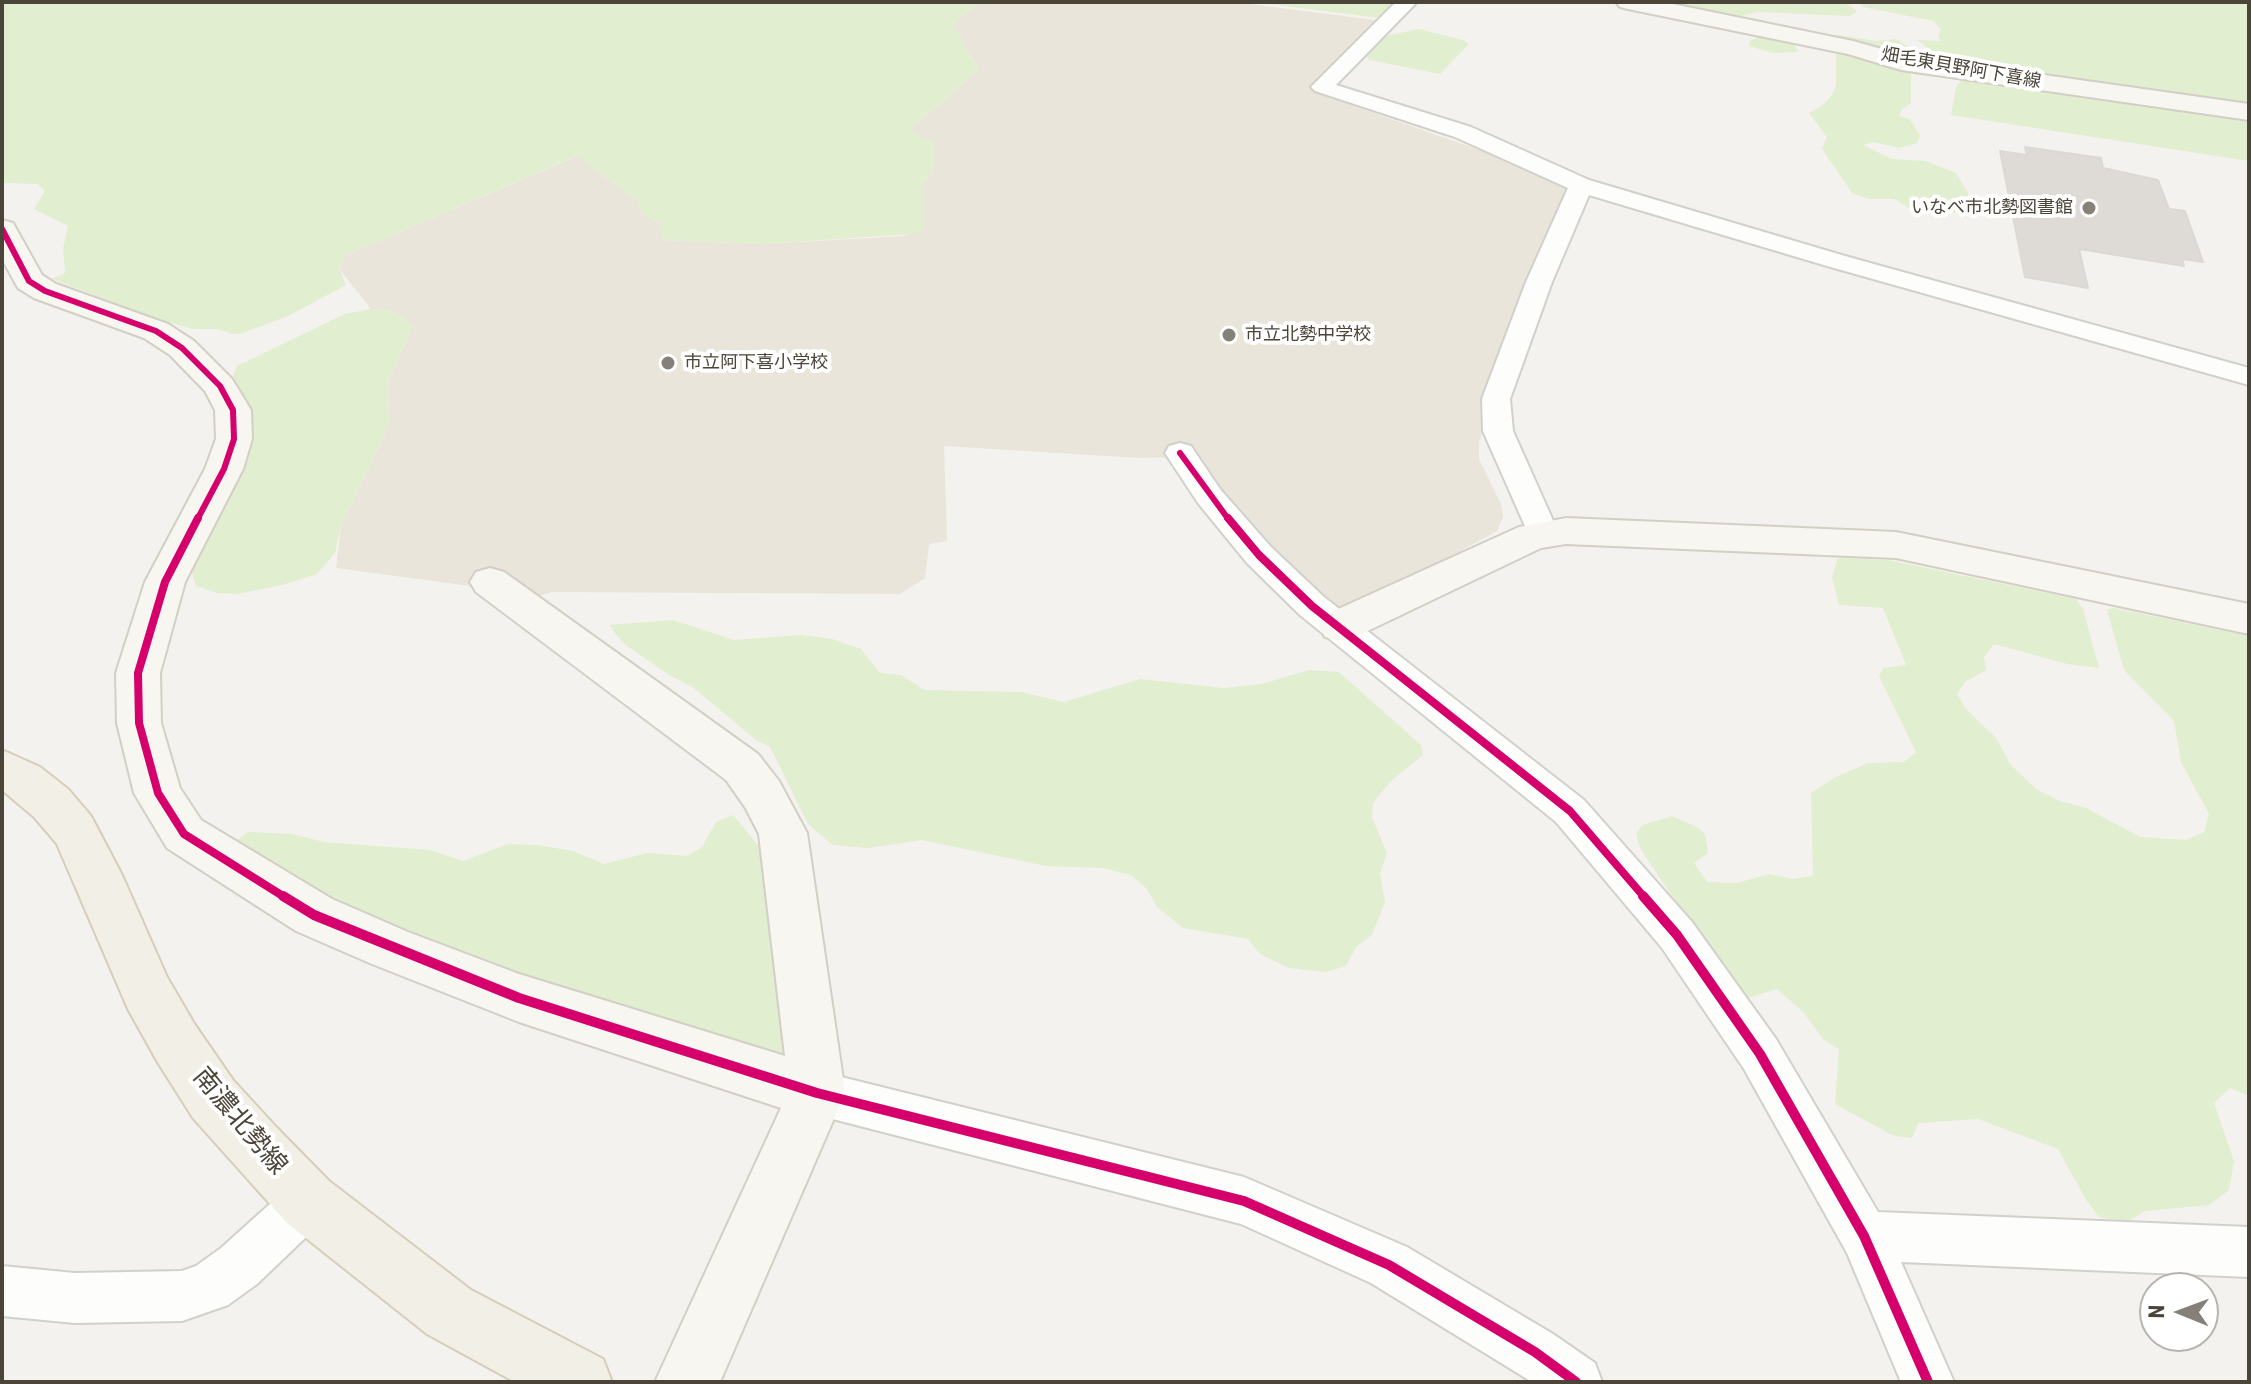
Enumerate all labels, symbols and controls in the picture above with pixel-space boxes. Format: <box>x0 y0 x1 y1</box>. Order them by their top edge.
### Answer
street label: 畑毛東貝野阿下喜線 <box>1879 44 2043 94</box>
place label: いなべ市北勢図書館 <box>1911 197 2073 219</box>
marker: いなべ市北勢図書館 <box>2080 199 2098 217</box>
place label: 市立北勢中学校 <box>1245 324 1371 346</box>
marker: 市立北勢中学校 <box>1220 326 1238 344</box>
place label: 市立阿下喜小学校 <box>684 352 828 374</box>
marker: 市立阿下喜小学校 <box>659 354 677 372</box>
street label: 南濃北勢線 <box>185 1062 293 1182</box>
north arrow <box>2139 1272 2219 1352</box>
text: N <box>2144 1305 2169 1319</box>

